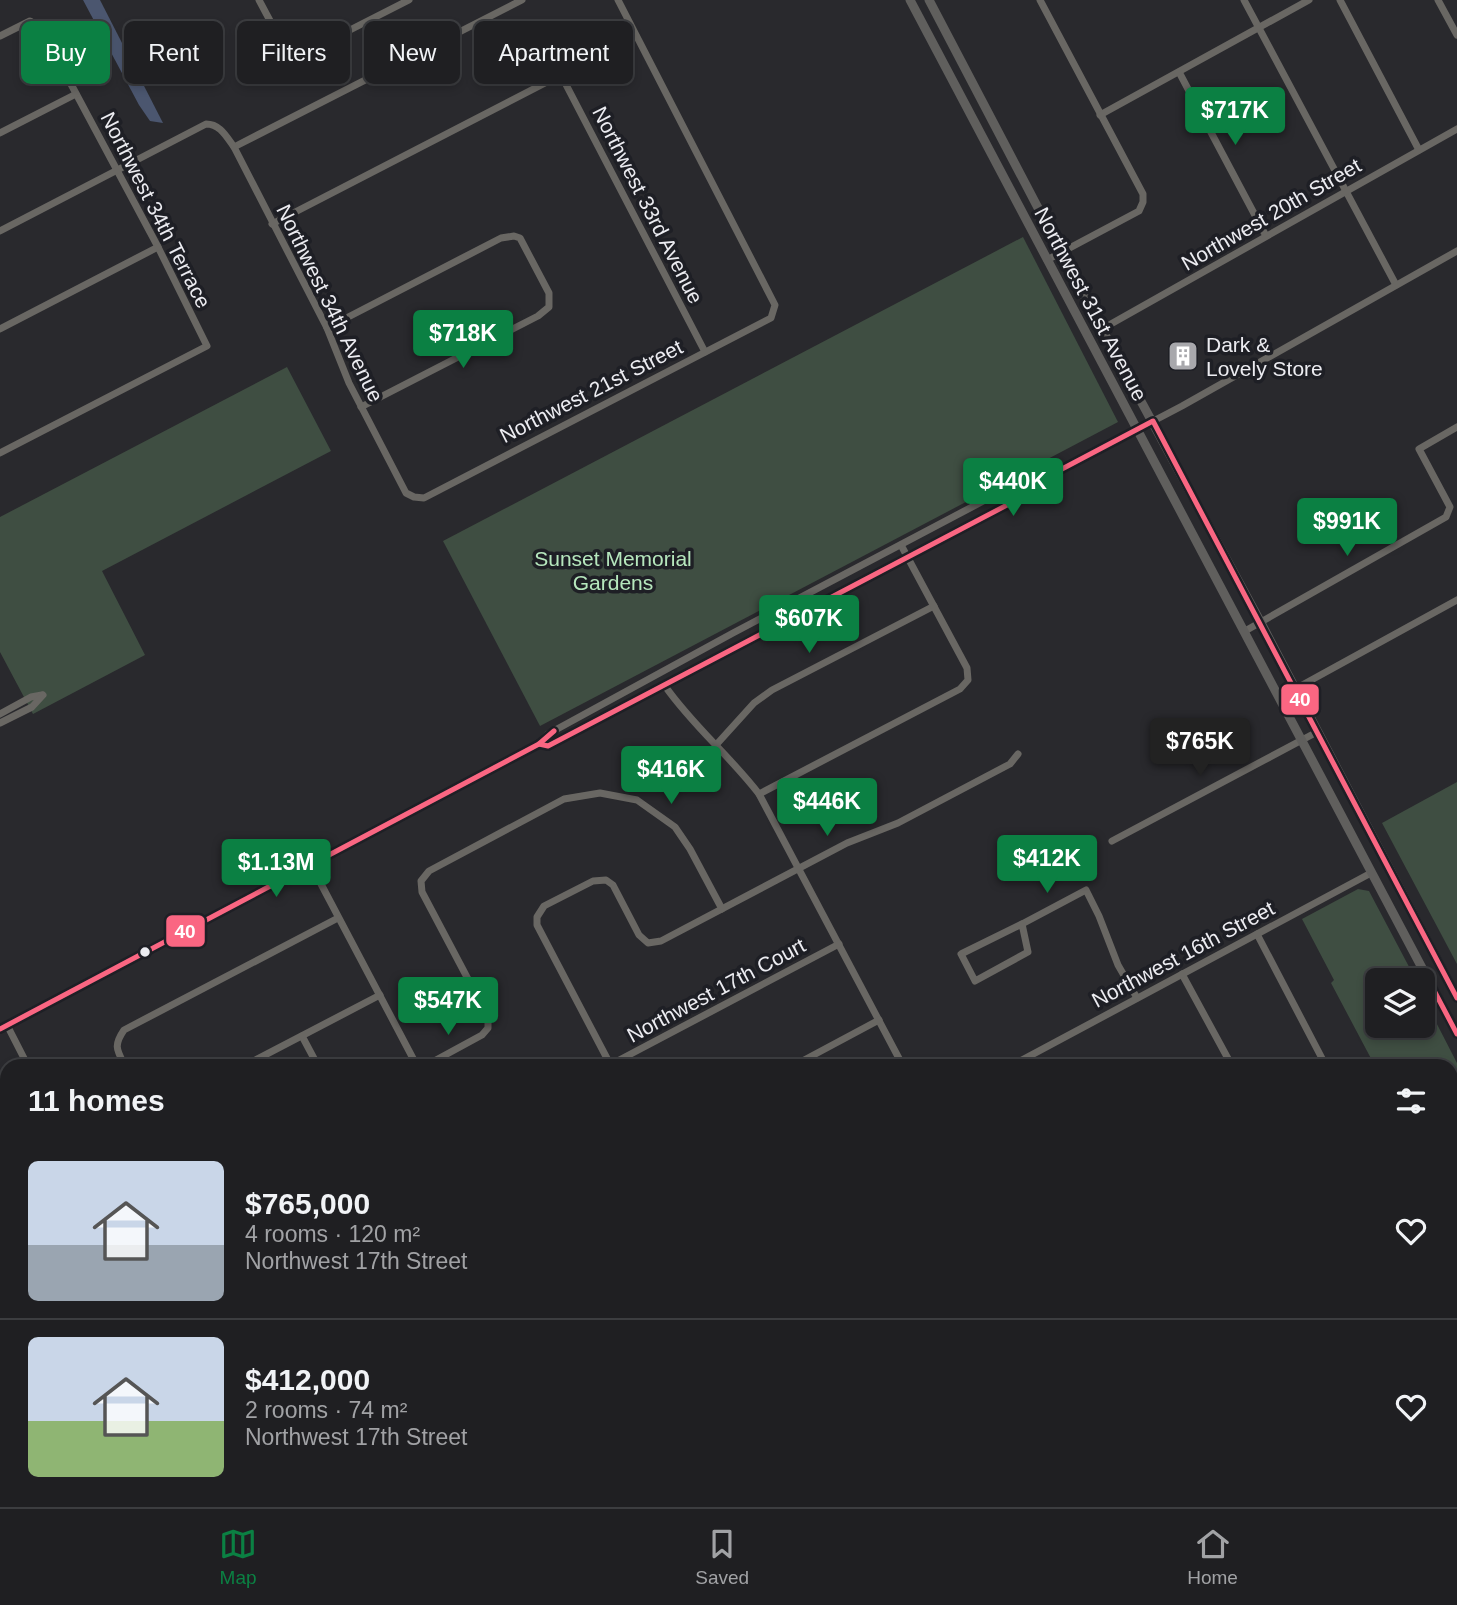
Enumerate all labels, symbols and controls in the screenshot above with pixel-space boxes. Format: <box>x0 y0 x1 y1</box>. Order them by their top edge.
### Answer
chip: Buy <box>21 21 110 84</box>
chip: Rent <box>124 21 223 84</box>
chip: Filters <box>237 21 350 84</box>
chip: New <box>364 21 460 84</box>
chip: Apartment <box>474 21 633 84</box>
pin: $717K <box>1186 88 1284 147</box>
text: $717K <box>1201 97 1269 123</box>
street label: Northwest 33rd Avenue <box>588 103 708 307</box>
street label: Northwest 34th Terrace <box>97 108 215 312</box>
street label: Northwest 20th Street <box>1177 153 1365 275</box>
street label: Northwest 34th Avenue <box>272 201 388 405</box>
street label: Northwest 31st Avenue <box>1030 203 1152 405</box>
pin: $718K <box>414 310 512 370</box>
text: $718K <box>429 320 497 346</box>
place label: Dark & Lovely Store <box>1206 333 1323 380</box>
street label: Northwest 21st Street <box>496 335 686 447</box>
building icon: Dark & Lovely Store <box>1166 339 1200 373</box>
pin: $440K <box>964 458 1062 518</box>
text: $440K <box>979 468 1047 494</box>
pin: $991K <box>1298 498 1396 558</box>
text: $991K <box>1313 508 1381 534</box>
park label: Sunset Memorial Gardens <box>534 547 692 594</box>
pin: $607K <box>760 596 858 655</box>
text: $607K <box>775 605 843 631</box>
line badge: 40 <box>1280 683 1320 716</box>
text: 40 <box>1289 689 1311 710</box>
pin: $765K <box>1151 718 1249 778</box>
text: $765K <box>1166 728 1234 754</box>
pin: $416K <box>622 746 720 806</box>
text: $416K <box>637 756 705 782</box>
pin: $446K <box>778 778 876 838</box>
text: $446K <box>793 788 861 814</box>
pin: $412K <box>998 836 1096 895</box>
pin: $1.13M <box>219 839 333 899</box>
text: $412K <box>1013 845 1081 871</box>
text: $1.13M <box>238 849 314 875</box>
street label: Northwest 16th Street <box>1088 896 1278 1012</box>
line badge: 40 <box>165 914 206 948</box>
text: 40 <box>174 921 196 942</box>
street label: Northwest 17th Court <box>623 933 809 1047</box>
unlabelled marker <box>138 945 152 959</box>
map controls <box>1365 968 1435 1038</box>
button: layers <box>1365 968 1435 1038</box>
pin: $547K <box>399 978 497 1037</box>
text: $547K <box>414 987 482 1013</box>
icon: filters <box>1392 1082 1430 1120</box>
text: 11 homes <box>28 1084 165 1117</box>
text: $765,000 <box>245 1187 370 1220</box>
icon: home <box>84 1189 168 1273</box>
icon: heart <box>1392 1212 1430 1250</box>
text: 4 rooms · 120 m² <box>245 1221 420 1247</box>
text: Northwest 17th Street <box>245 1248 467 1274</box>
text: $412,000 <box>245 1363 370 1396</box>
icon: home <box>84 1365 168 1449</box>
icon: heart <box>1392 1388 1430 1426</box>
text: 2 rooms · 74 m² <box>245 1397 407 1423</box>
text: Northwest 17th Street <box>245 1424 467 1450</box>
tab: Map <box>219 1525 257 1589</box>
tab: Saved <box>695 1525 749 1589</box>
tab: Home <box>1187 1525 1238 1589</box>

